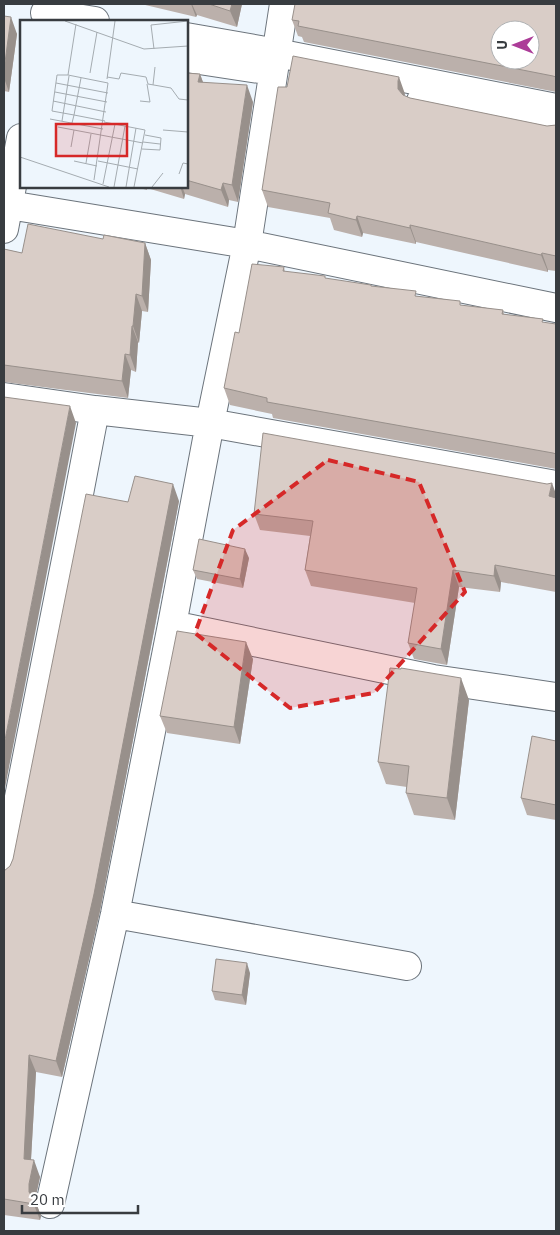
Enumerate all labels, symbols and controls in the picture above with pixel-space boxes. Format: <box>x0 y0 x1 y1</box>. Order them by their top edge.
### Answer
inset map <box>20 20 188 188</box>
north arrow <box>490 20 540 70</box>
text: U <box>493 40 511 50</box>
scale bar <box>22 1182 139 1214</box>
text: 20 m <box>30 1190 65 1209</box>

